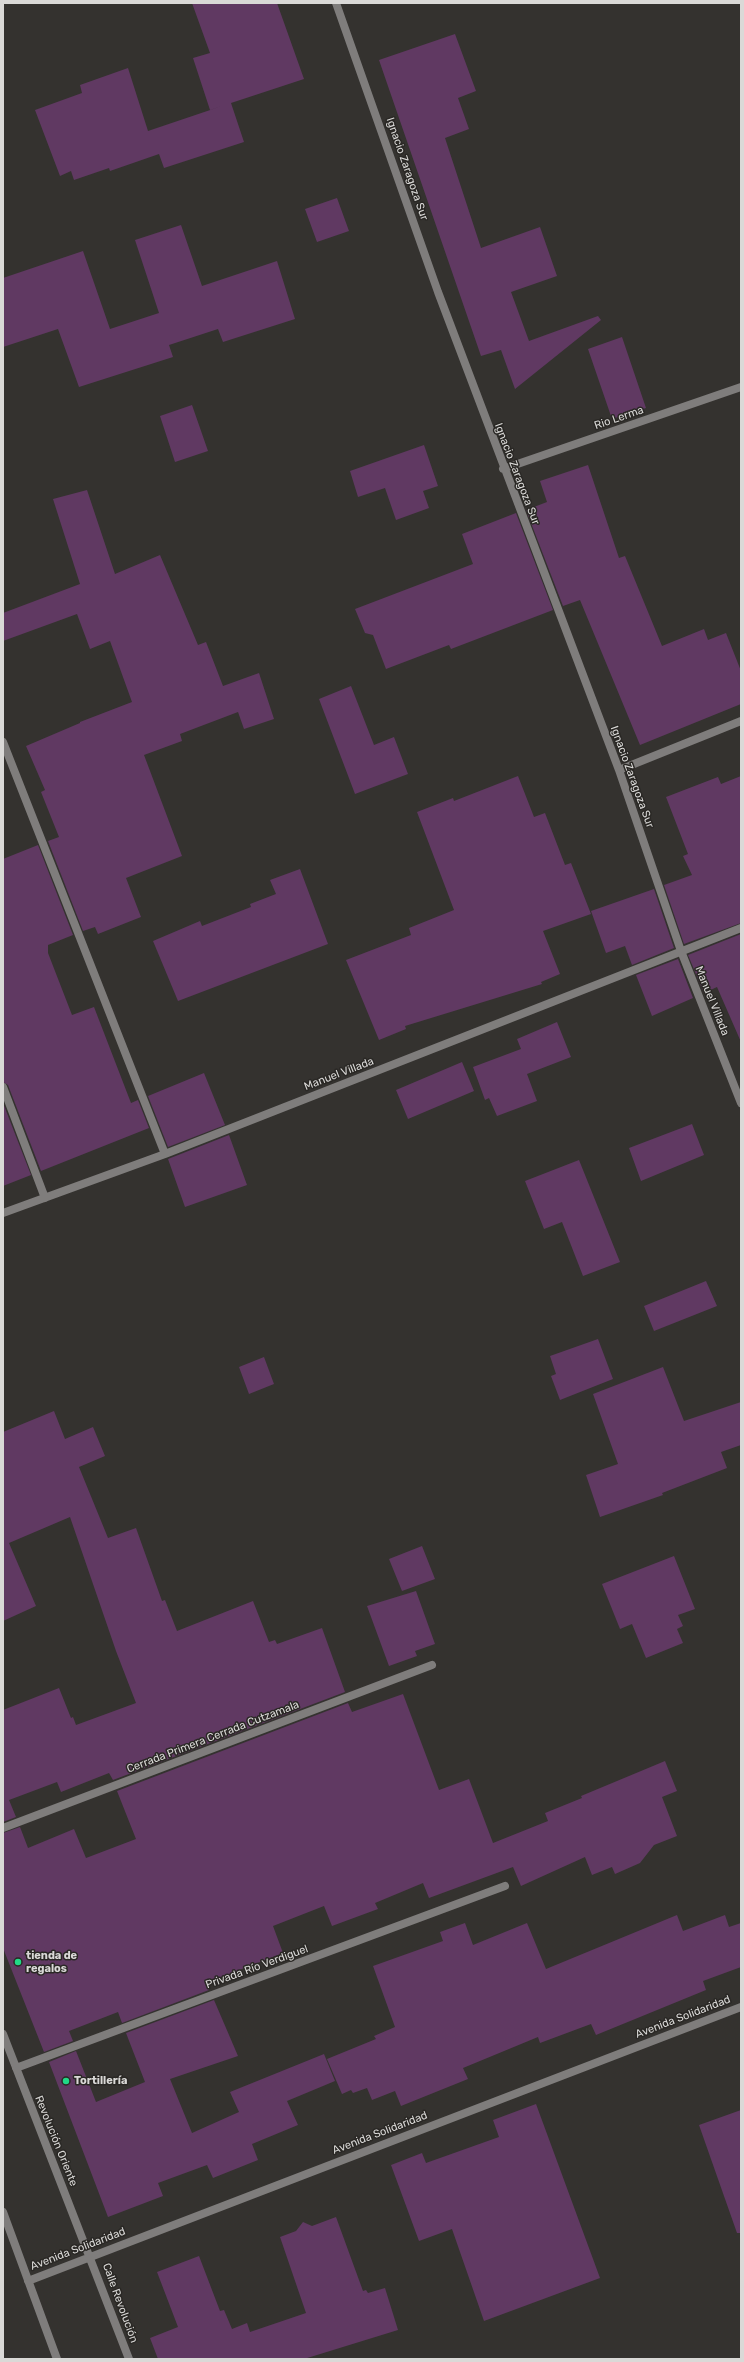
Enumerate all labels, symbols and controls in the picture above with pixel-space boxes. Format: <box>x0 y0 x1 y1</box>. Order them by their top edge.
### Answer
street label: Ignacio Zaragoza Sur <box>383 116 431 222</box>
street label: Rio Lerma <box>593 403 645 433</box>
street label: Ignacio Zaragoza Sur <box>492 421 542 527</box>
street label: Ignacio Zaragoza Sur <box>607 724 657 830</box>
street label: Manuel Villada <box>692 964 732 1038</box>
street label: Manuel Villada <box>302 1055 376 1093</box>
street label: Cerrada Primera Cerrada Cutzamala <box>125 1698 301 1776</box>
street label: Privada Río Verdiguel <box>204 1942 310 1992</box>
place label: tienda de regalos <box>26 1949 77 1975</box>
marker: tienda de regalos <box>13 1957 23 1967</box>
street label: Avenida Solidaridad <box>634 1993 732 2041</box>
place label: Tortillería <box>74 2074 127 2088</box>
marker: Tortillería <box>61 2076 71 2086</box>
street label: Revolución Oriente <box>32 2094 80 2188</box>
street label: Avenida Solidaridad <box>331 2109 429 2157</box>
street label: Avenida Solidaridad <box>29 2225 127 2273</box>
street label: Calle Revolución <box>99 2261 141 2345</box>

